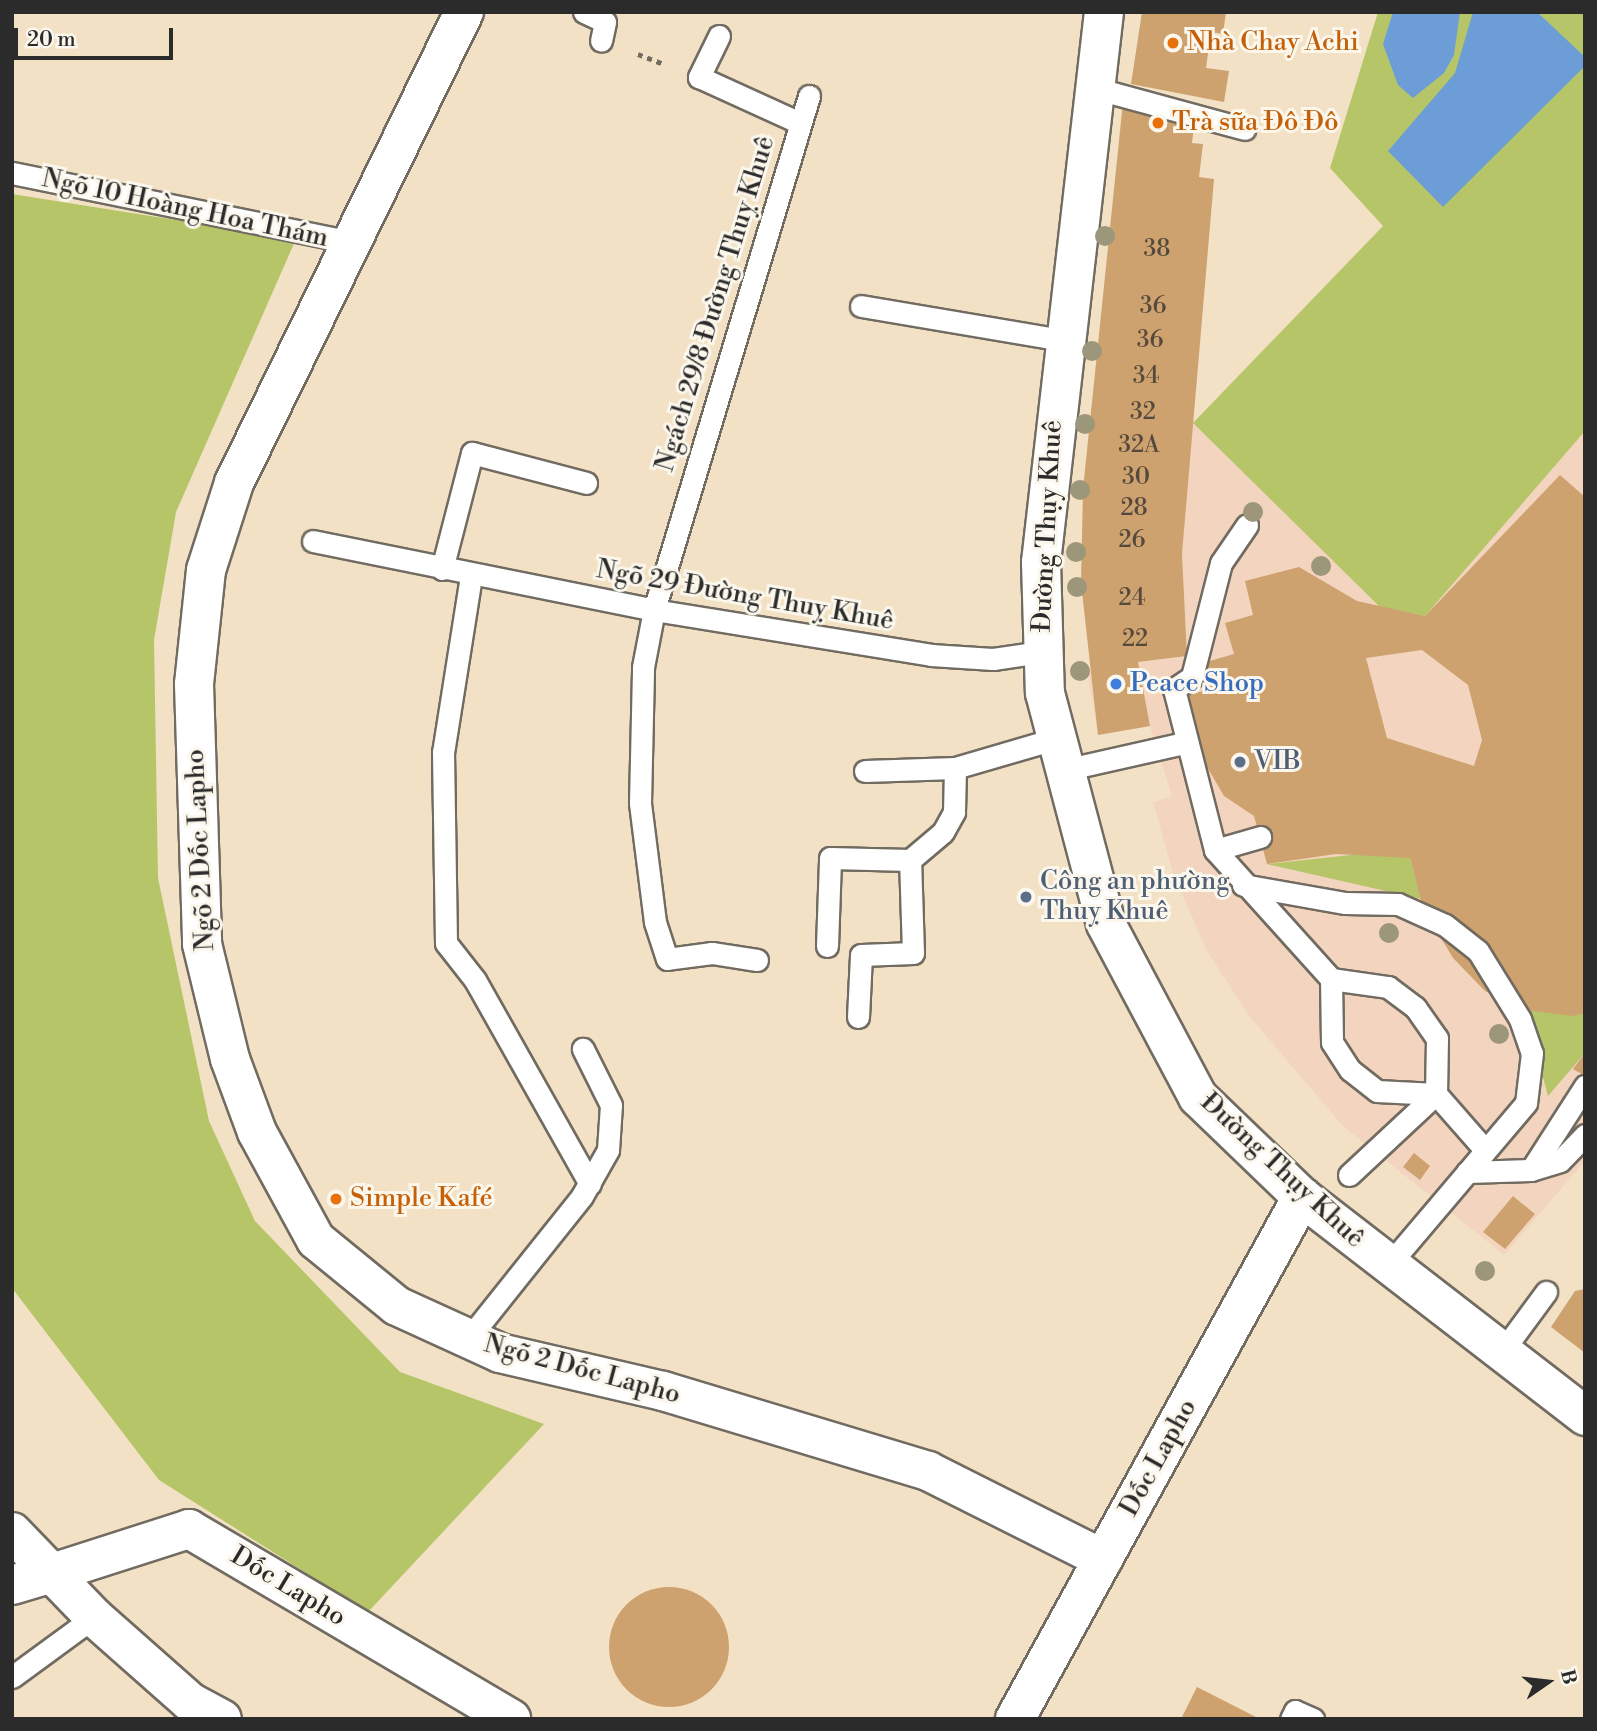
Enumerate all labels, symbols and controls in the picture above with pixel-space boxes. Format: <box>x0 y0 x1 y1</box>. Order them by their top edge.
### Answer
scale bar <box>18 14 177 58</box>
text: 20 m <box>27 27 76 53</box>
place label: Nhà Chay Achi <box>1187 27 1359 59</box>
marker: Nhà Chay Achi <box>1165 35 1181 51</box>
place label: Trà sữa Đô Đô <box>1172 107 1339 139</box>
marker: Trà sữa Đô Đô <box>1150 115 1166 131</box>
street label: Ngách 29/8 Đường Thuỵ Khuê <box>650 133 782 475</box>
street label: Ngõ 10 Hoàng Hoa Thám <box>39 163 331 255</box>
house number: 38 <box>1144 235 1170 263</box>
house number: 36 <box>1140 292 1166 320</box>
house number: 36 <box>1137 326 1163 354</box>
house number: 34 <box>1133 362 1159 390</box>
house number: 32 <box>1130 398 1156 426</box>
street label: Đường Thụy Khuê <box>1027 419 1069 633</box>
house number: 32A <box>1118 431 1160 459</box>
house number: 30 <box>1122 463 1150 491</box>
house number: 28 <box>1120 494 1148 522</box>
house number: 26 <box>1118 526 1146 554</box>
street label: Ngõ 29 Đường Thuỵ Khuê <box>594 554 896 638</box>
house number: 24 <box>1119 584 1145 612</box>
house number: 22 <box>1122 625 1148 653</box>
place label: Peace Shop <box>1130 668 1264 700</box>
marker: Peace Shop <box>1108 676 1124 692</box>
place label: VIB <box>1254 746 1301 778</box>
street label: Ngõ 2 Dốc Lapho <box>180 748 222 952</box>
marker: VIB <box>1232 754 1248 770</box>
place label: Công an phường Thuỵ Khuê <box>1040 866 1230 928</box>
marker: Công an phường Thuỵ Khuê <box>1018 889 1034 905</box>
street label: Đường Thụy Khuê <box>1194 1087 1370 1255</box>
place label: Simple Kafé <box>350 1183 493 1215</box>
marker: Simple Kafé <box>328 1191 344 1207</box>
street label: Ngõ 2 Dốc Lapho <box>481 1329 683 1411</box>
street label: Dốc Lapho <box>1114 1394 1204 1522</box>
street label: Dốc Lapho <box>225 1540 351 1634</box>
north arrow <box>1513 1647 1583 1717</box>
text: B <box>1555 1667 1582 1687</box>

